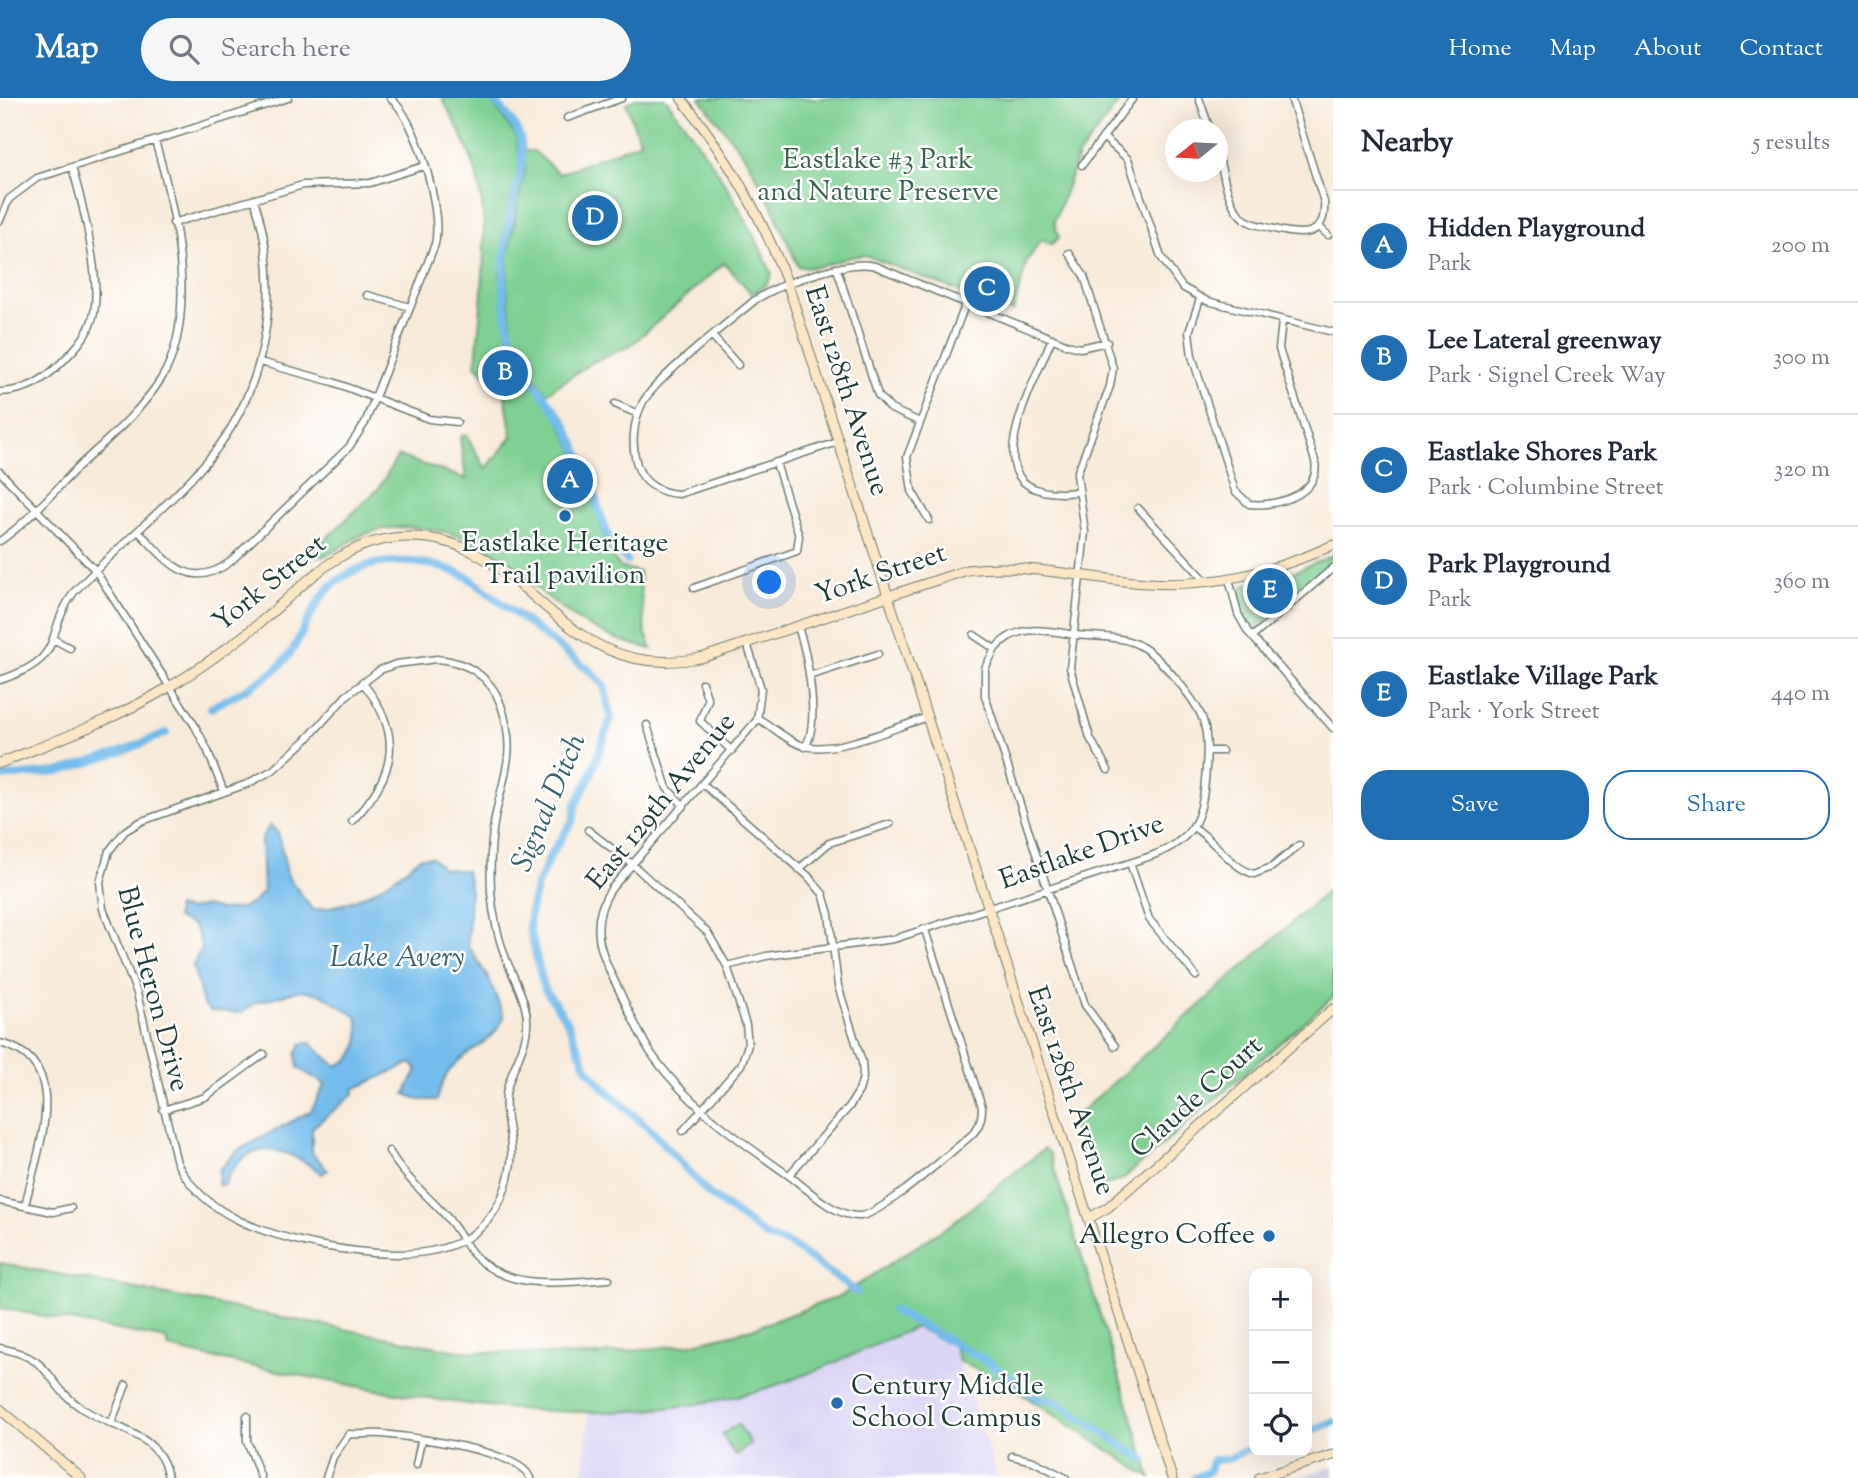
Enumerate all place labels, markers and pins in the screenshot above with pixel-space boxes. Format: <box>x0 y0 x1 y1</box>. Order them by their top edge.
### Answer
pin: D <box>572 192 618 244</box>
pin: C <box>964 263 1010 315</box>
pin: B <box>482 347 528 399</box>
pin: A <box>547 455 593 507</box>
marker: Eastlake Heritage Trail pavilion <box>557 508 573 524</box>
place label: Eastlake Heritage Trail pavilion <box>461 524 669 596</box>
pin: E <box>1247 565 1293 617</box>
place label: Allegro Coffee <box>1079 1216 1255 1256</box>
marker: Allegro Coffee <box>1261 1228 1277 1244</box>
place label: Century Middle School Campus <box>851 1367 1044 1439</box>
marker: Century Middle School Campus <box>829 1395 845 1411</box>

